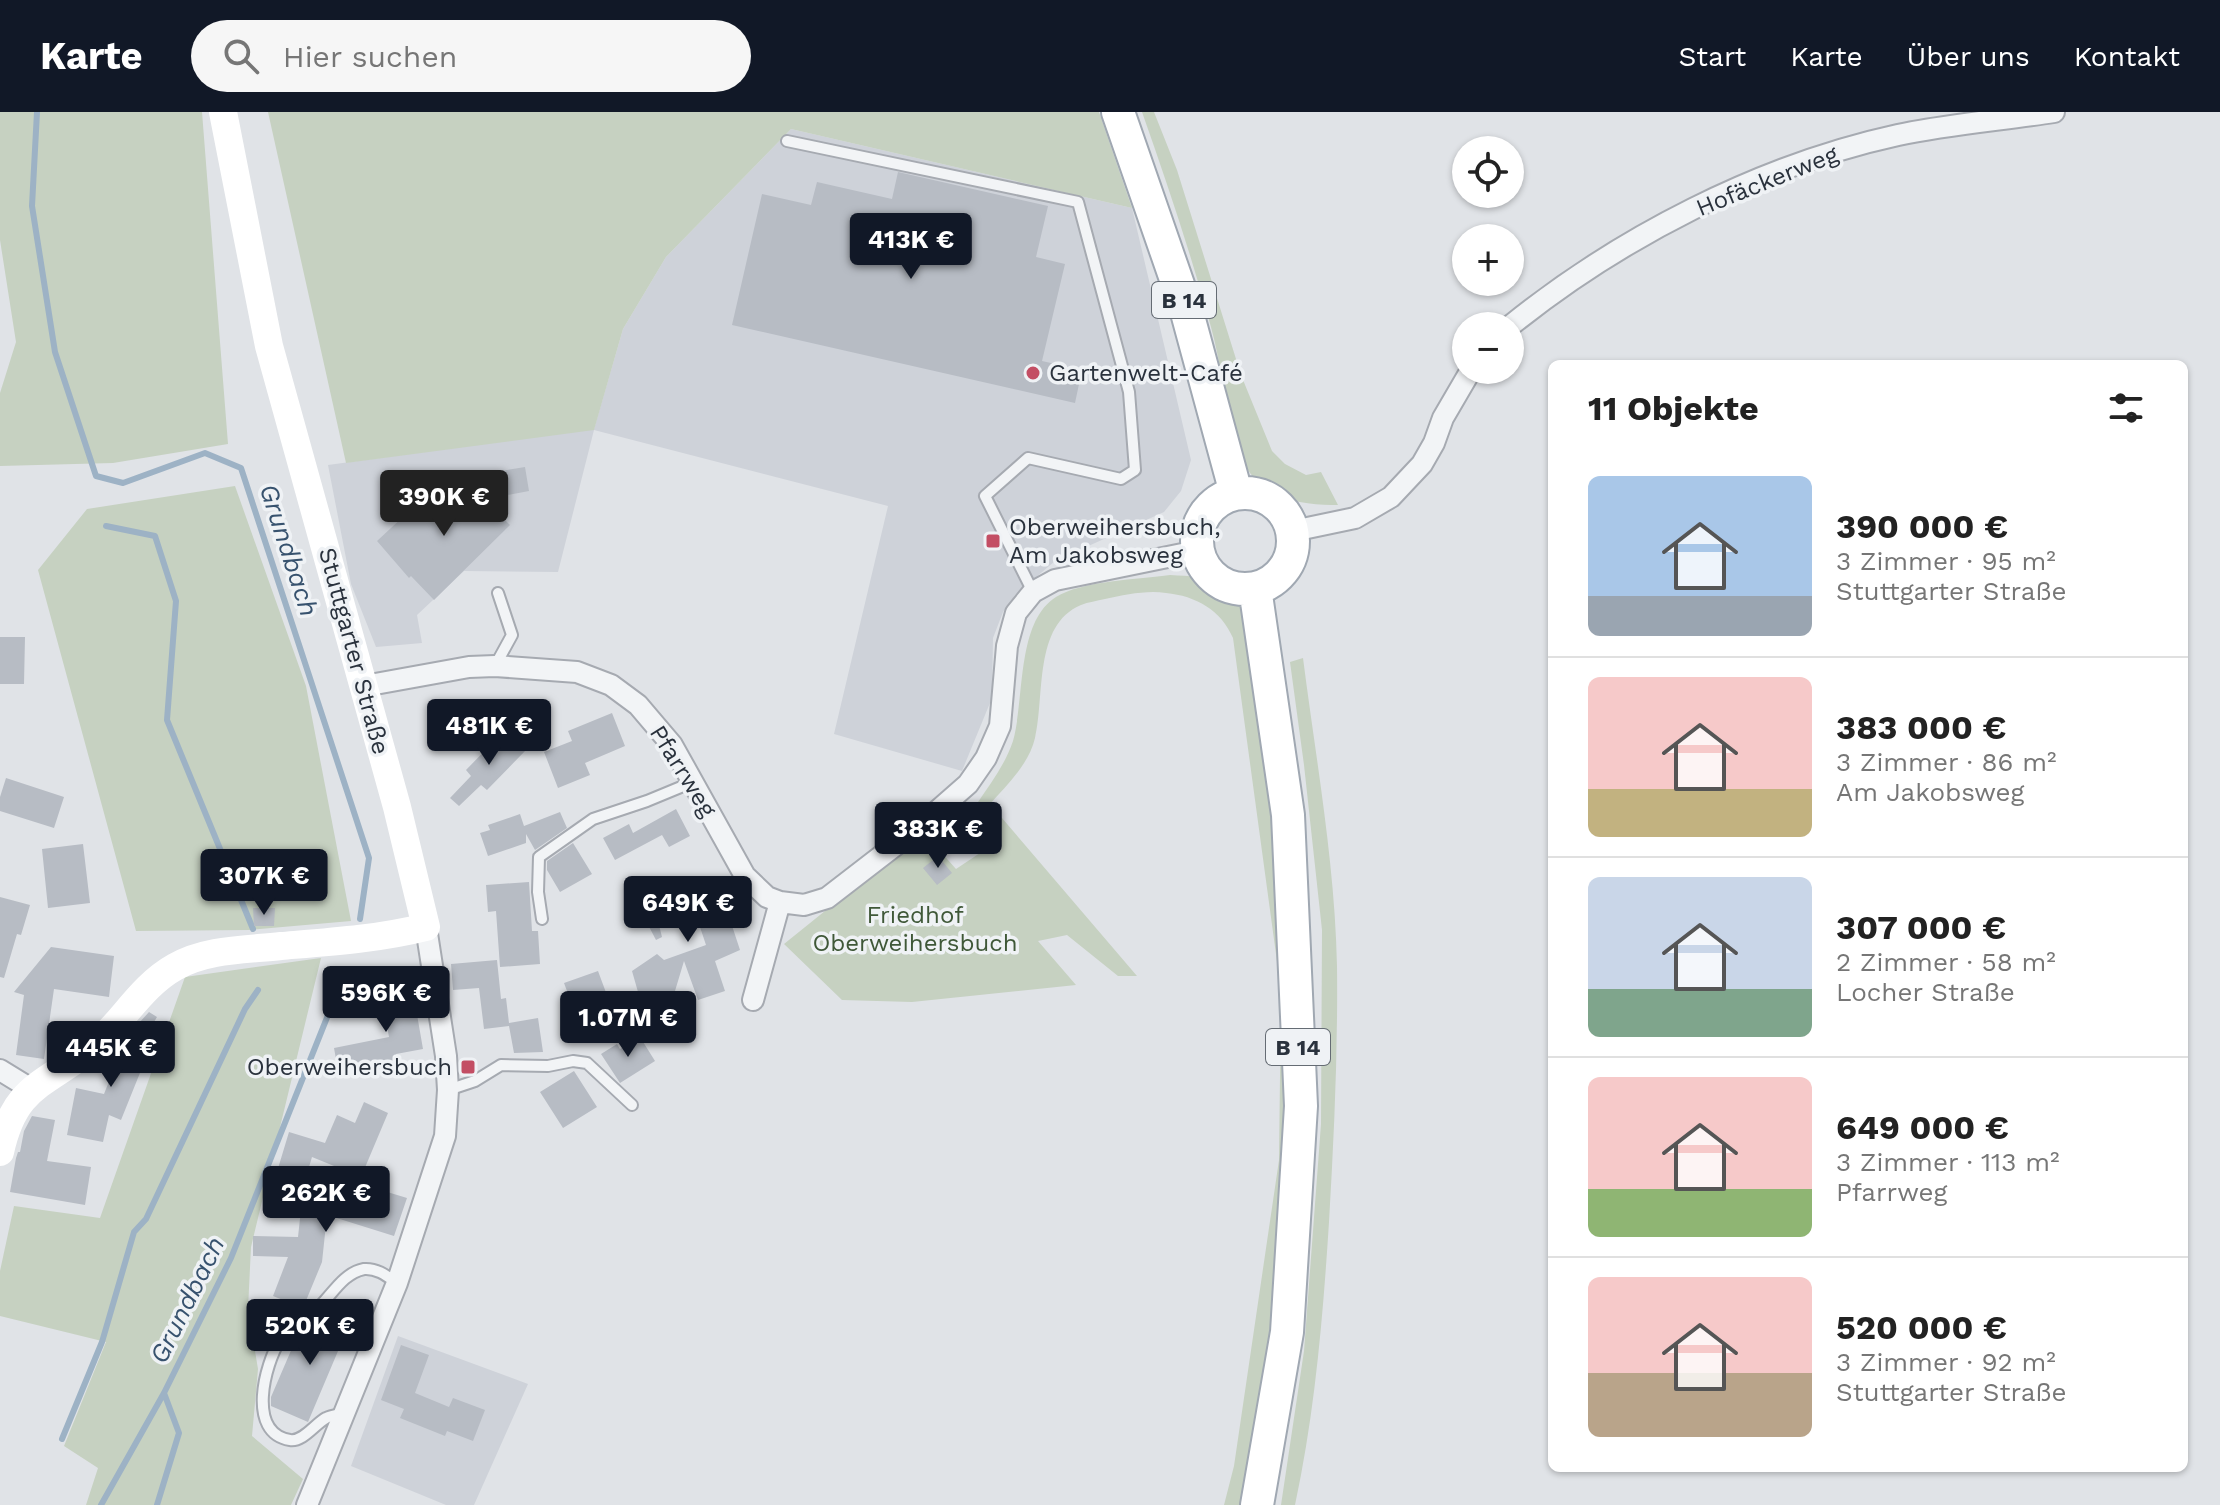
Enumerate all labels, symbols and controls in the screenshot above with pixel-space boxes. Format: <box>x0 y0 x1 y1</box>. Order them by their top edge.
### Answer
search box <box>191 20 751 92</box>
text: Karte <box>40 34 143 78</box>
icon: search <box>219 34 263 78</box>
text: Hier suchen <box>283 39 457 74</box>
text: Start <box>1678 40 1746 73</box>
text: Karte <box>1790 40 1863 73</box>
text: Über uns <box>1907 40 2030 73</box>
text: Kontakt <box>2074 40 2180 73</box>
map controls <box>1452 136 1524 384</box>
button: locate <box>1452 136 1524 208</box>
street label: Hofäckerweg <box>1692 140 1842 222</box>
pin: 413K € <box>846 213 976 281</box>
text: 413K € <box>868 224 954 254</box>
button: + <box>1452 224 1524 296</box>
road number: B 14 <box>1152 282 1216 318</box>
button: − <box>1452 312 1524 384</box>
place label: Gartenwelt-Café <box>1049 359 1243 387</box>
marker: Gartenwelt-Café <box>1024 364 1042 382</box>
icon: filters <box>2104 386 2148 430</box>
text: 11 Objekte <box>1588 388 1759 428</box>
pin: 390K € <box>379 470 509 538</box>
water label: Grundbach <box>254 480 324 620</box>
text: 390K € <box>398 481 490 511</box>
text: 390 000 € <box>1836 506 2008 546</box>
icon: home <box>1652 508 1748 604</box>
place label: Oberweihersbuch, Am Jakobsweg <box>1009 513 1221 569</box>
marker: Oberweihersbuch, Am Jakobsweg <box>984 532 1002 550</box>
street label: Stuttgarter Straße <box>313 545 395 757</box>
text: 3 Zimmer · 95 m² <box>1836 546 2056 576</box>
text: Stuttgarter Straße <box>1836 576 2066 606</box>
pin: 481K € <box>424 699 554 767</box>
text: 383 000 € <box>1836 707 2006 747</box>
icon: home <box>1652 709 1748 805</box>
text: 481K € <box>445 710 533 740</box>
street label: Pfarrweg <box>644 720 722 822</box>
text: 3 Zimmer · 86 m² <box>1836 747 2056 777</box>
text: Am Jakobsweg <box>1836 777 2024 807</box>
pin: 383K € <box>873 802 1003 870</box>
text: 383K € <box>893 813 983 843</box>
pin: 307K € <box>199 849 329 917</box>
text: 307K € <box>219 860 309 890</box>
pin: 649K € <box>623 876 753 944</box>
text: 649K € <box>642 887 734 917</box>
park label: Friedhof Oberweihersbuch <box>812 901 1018 957</box>
text: 307 000 € <box>1836 907 2006 947</box>
icon: home <box>1652 909 1748 1005</box>
text: 2 Zimmer · 58 m² <box>1836 947 2056 977</box>
pin: 596K € <box>321 966 451 1034</box>
text: 596K € <box>341 977 431 1007</box>
text: Locher Straße <box>1836 977 2015 1007</box>
pin: 1.07M € <box>554 991 702 1059</box>
text: 1.07M € <box>578 1002 678 1032</box>
pin: 445K € <box>46 1021 176 1089</box>
road number: B 14 <box>1266 1029 1330 1065</box>
text: 445K € <box>65 1032 157 1062</box>
place label: Oberweihersbuch <box>247 1053 452 1081</box>
marker: Oberweihersbuch <box>459 1058 477 1076</box>
text: 649 000 € <box>1836 1107 2009 1147</box>
icon: home <box>1652 1109 1748 1205</box>
text: 3 Zimmer · 113 m² <box>1836 1147 2060 1177</box>
pin: 262K € <box>261 1166 391 1234</box>
text: 262K € <box>281 1177 371 1207</box>
text: Pfarrweg <box>1836 1177 1947 1207</box>
water label: Grundbach <box>143 1232 231 1368</box>
pin: 520K € <box>245 1299 375 1367</box>
text: 520 000 € <box>1836 1307 2007 1347</box>
icon: home <box>1652 1309 1748 1405</box>
text: 520K € <box>265 1310 355 1340</box>
text: 3 Zimmer · 92 m² <box>1836 1347 2056 1377</box>
text: Stuttgarter Straße <box>1836 1377 2066 1407</box>

